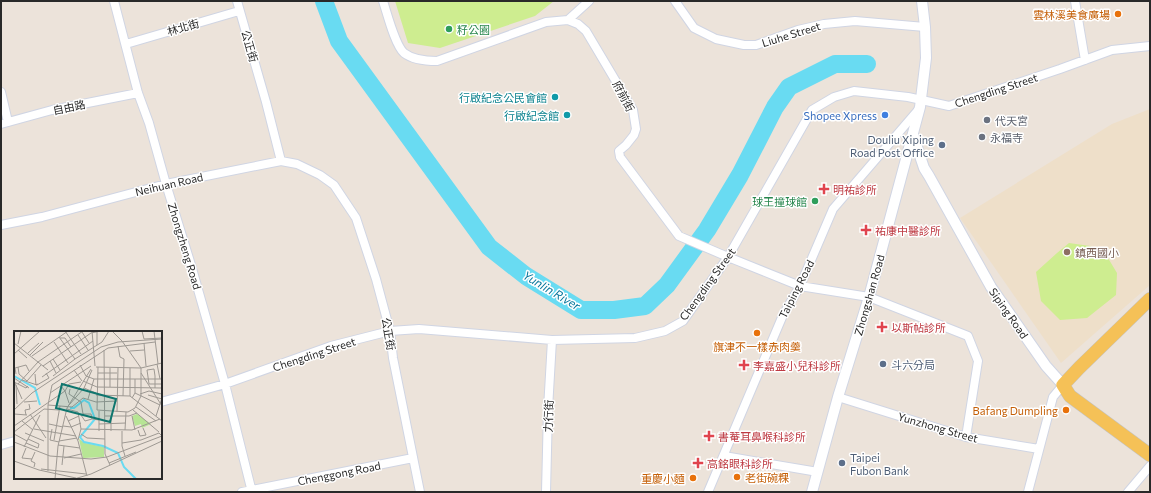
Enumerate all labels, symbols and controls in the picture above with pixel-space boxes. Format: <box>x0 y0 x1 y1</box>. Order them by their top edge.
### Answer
place label: 雲林溪美食廣場 <box>1033 8 1110 21</box>
marker: 雲林溪美食廣場 <box>1113 9 1123 19</box>
street label: 林北街 <box>165 16 201 38</box>
street label: Liuhe Street <box>760 19 822 49</box>
place label: 籽公園 <box>457 23 490 36</box>
marker: 籽公園 <box>444 24 454 34</box>
street label: 公正街 <box>239 28 261 64</box>
street label: Chengding Street <box>953 70 1040 110</box>
street label: 府前街 <box>611 78 637 114</box>
place label: 行啟紀念公民會館 <box>459 91 547 104</box>
marker: 行啟紀念公民會館 <box>550 92 560 102</box>
street label: 自由路 <box>52 97 86 117</box>
place label: 行啟紀念館 <box>504 109 559 122</box>
place label: Shopee Xpress <box>803 109 877 122</box>
marker: 行啟紀念館 <box>562 110 572 120</box>
marker: Shopee Xpress <box>880 110 890 120</box>
place label: 代天宮 <box>995 114 1028 127</box>
marker: 代天宮 <box>982 115 992 125</box>
place label: 永福寺 <box>990 131 1023 144</box>
marker: 永福寺 <box>977 132 987 142</box>
place label: Douliu Xiping Road Post Office <box>850 133 934 159</box>
marker: Douliu Xiping Road Post Office <box>937 140 947 150</box>
street label: Neihuan Road <box>134 170 204 198</box>
marker: 明祐診所 <box>818 183 830 195</box>
place label: 明祐診所 <box>833 183 877 196</box>
place label: 球王撞球館 <box>752 195 807 208</box>
marker: 球王撞球館 <box>810 196 820 206</box>
street label: Zhongzheng Road <box>166 201 204 291</box>
marker: 祐康中醫診所 <box>860 224 872 236</box>
place label: 祐康中醫診所 <box>875 224 941 237</box>
street label: Chengding Street <box>676 245 738 323</box>
place label: 鎮西國小 <box>1075 246 1119 259</box>
marker: 鎮西國小 <box>1062 247 1072 257</box>
street label: Zhongshan Road <box>851 253 887 337</box>
street label: Taiping Road <box>776 258 816 320</box>
water label: Yunlin River <box>521 267 584 313</box>
street label: Siping Road <box>987 285 1031 341</box>
street label: 公正街 <box>380 317 398 351</box>
marker: 以斯帖診所 <box>876 321 888 333</box>
place label: 以斯帖診所 <box>891 321 946 334</box>
marker: 旗津不一樣赤肉羹 <box>752 328 762 338</box>
inset map <box>14 331 162 479</box>
street label: Chengding Street <box>271 334 358 374</box>
place label: 旗津不一樣赤肉羹 <box>713 340 801 353</box>
place label: 斗六分局 <box>891 358 935 371</box>
marker: 李嘉盛小兒科診所 <box>738 359 750 371</box>
place label: 李嘉盛小兒科診所 <box>753 359 841 372</box>
marker: 斗六分局 <box>878 359 888 369</box>
street label: 力行街 <box>541 399 555 433</box>
place label: Bafang Dumpling <box>973 404 1058 417</box>
marker: Bafang Dumpling <box>1061 405 1071 415</box>
street label: Yunzhong Street <box>896 409 980 445</box>
marker: 書菴耳鼻喉科診所 <box>703 430 715 442</box>
place label: 書菴耳鼻喉科診所 <box>718 430 806 443</box>
place label: Taipei Fubon Bank <box>850 451 909 477</box>
marker: 高銘眼科診所 <box>692 457 704 469</box>
place label: 高銘眼科診所 <box>707 457 773 470</box>
marker: Taipei Fubon Bank <box>837 458 847 468</box>
street label: Chenggong Road <box>296 459 382 487</box>
place label: 老街碗粿 <box>745 471 789 484</box>
place label: 重慶小麵 <box>641 472 685 485</box>
marker: 老街碗粿 <box>732 472 742 482</box>
marker: 重慶小麵 <box>688 473 698 483</box>

